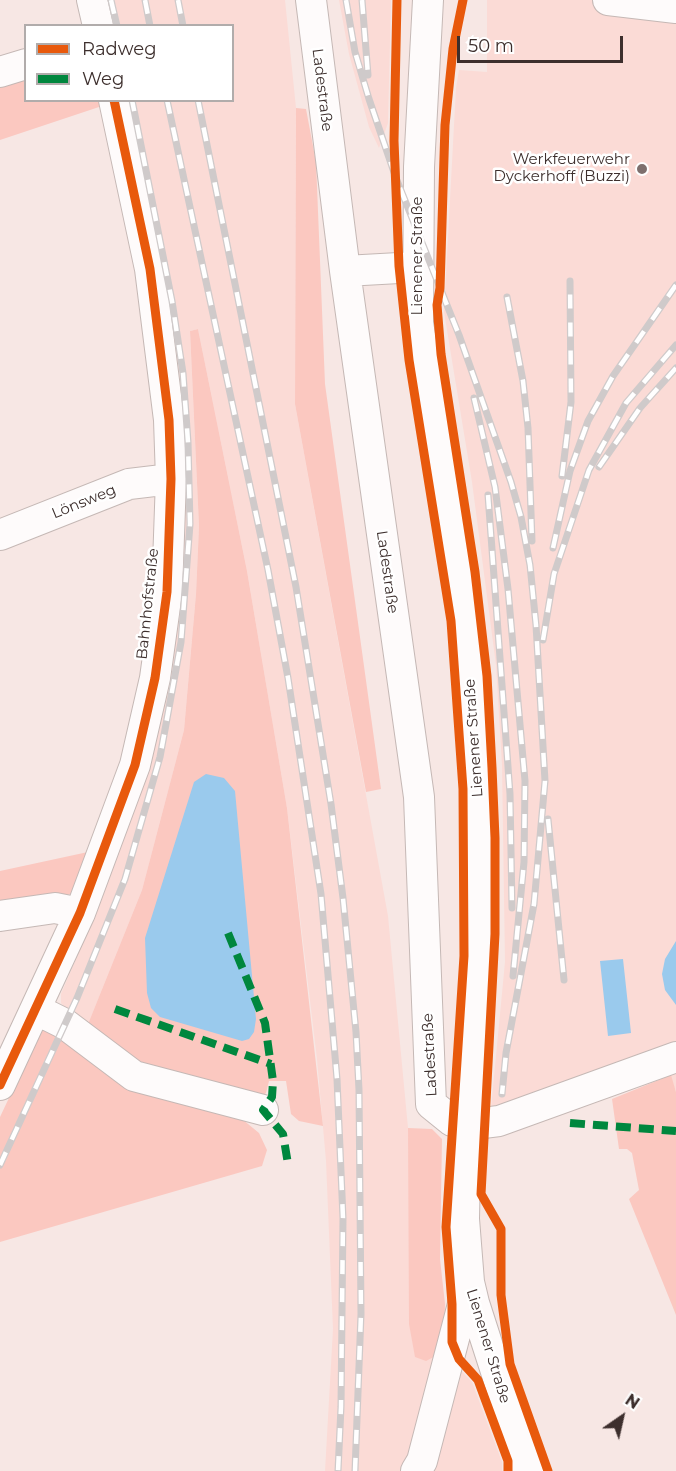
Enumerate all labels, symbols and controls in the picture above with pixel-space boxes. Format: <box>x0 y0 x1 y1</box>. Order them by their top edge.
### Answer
legend <box>24 24 234 102</box>
scale bar <box>460 24 626 62</box>
text: 50 m <box>468 35 514 57</box>
text: Radweg <box>82 38 157 60</box>
street label: Ladestraße <box>308 47 336 133</box>
text: Weg <box>82 68 124 90</box>
place label: Werkfeuerwehr Dyckerhoff (Buzzi) <box>493 151 630 186</box>
marker: Werkfeuerwehr Dyckerhoff (Buzzi) <box>635 162 649 176</box>
street label: Lienener Straße <box>409 197 427 315</box>
street label: Lönsweg <box>49 481 119 523</box>
street label: Ladestraße <box>372 529 402 615</box>
street label: Bahnhofstraße <box>133 547 163 661</box>
street label: Lienener Straße <box>461 678 487 798</box>
street label: Ladestraße <box>419 1013 441 1097</box>
street label: Lienener Straße <box>462 1287 514 1405</box>
north arrow <box>592 1387 652 1447</box>
text: N <box>622 1390 643 1413</box>

